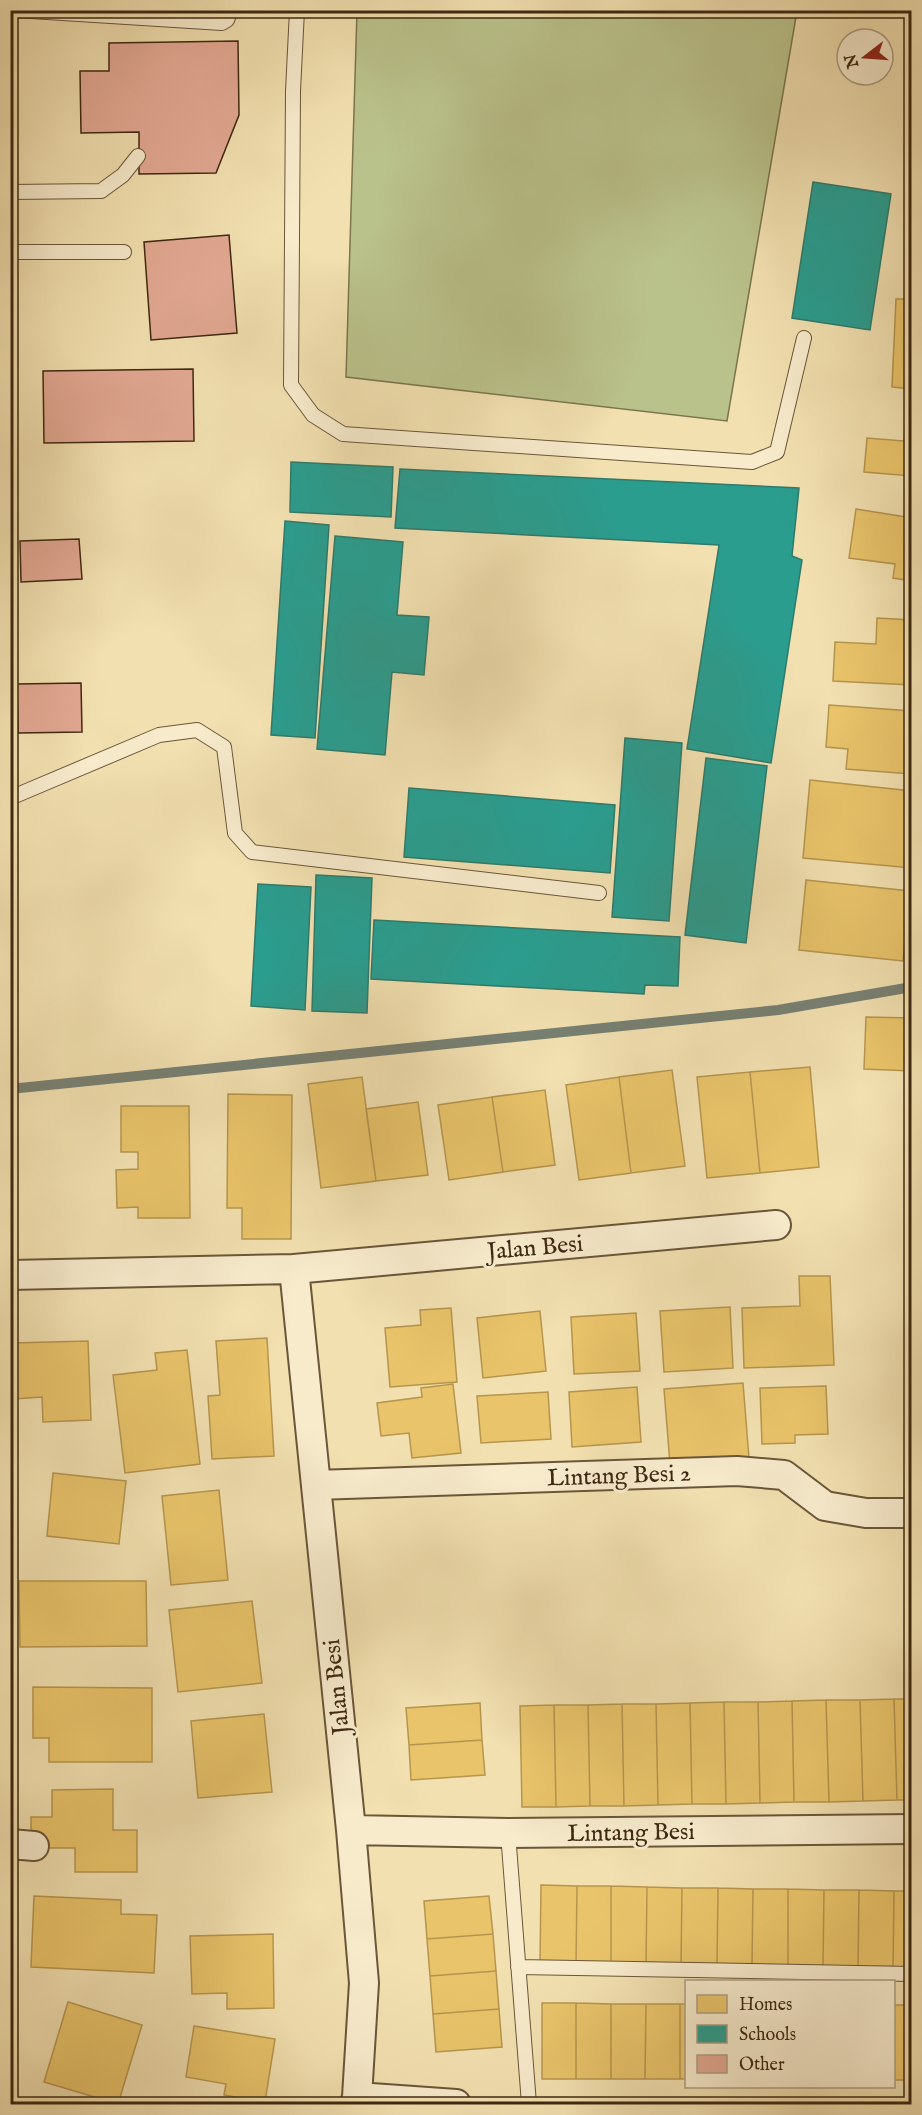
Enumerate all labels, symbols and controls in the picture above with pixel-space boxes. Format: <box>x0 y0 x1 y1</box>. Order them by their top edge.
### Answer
north arrow <box>835 27 895 87</box>
text: N <box>841 51 864 71</box>
street label: Jalan Besi <box>483 1229 584 1268</box>
street label: Lintang Besi 2 <box>547 1458 692 1495</box>
street label: Jalan Besi <box>317 1637 358 1739</box>
street label: Lintang Besi <box>567 1817 695 1850</box>
legend <box>685 1980 895 2088</box>
text: Homes <box>739 1994 792 2017</box>
text: Schools <box>739 2024 796 2047</box>
text: Other <box>739 2054 785 2077</box>

